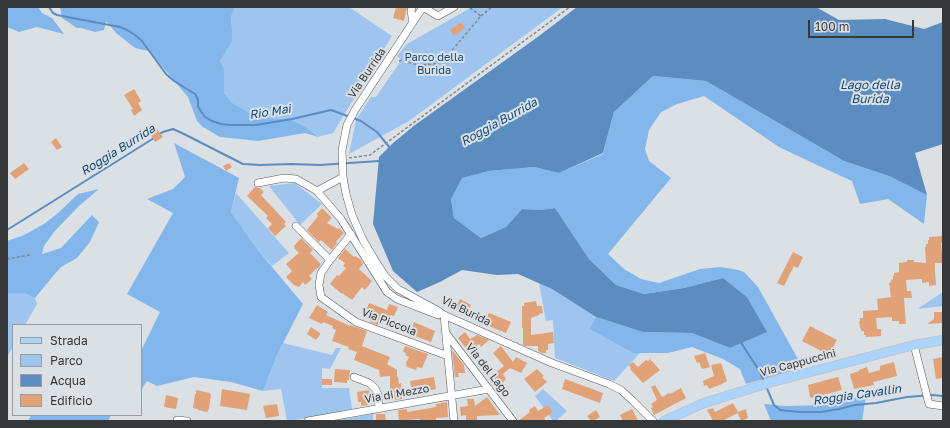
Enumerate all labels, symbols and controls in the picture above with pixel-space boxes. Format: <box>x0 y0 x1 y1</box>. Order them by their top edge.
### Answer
scale bar <box>810 12 916 38</box>
text: 100 m <box>815 19 849 34</box>
street label: Via Burrida <box>345 45 389 101</box>
park label: Parco della Burida <box>404 51 464 77</box>
water label: Lago della Burida <box>840 78 900 106</box>
water label: Roggia Burrida <box>458 95 540 149</box>
water label: Rio Mai <box>248 102 292 122</box>
water label: Roggia Burrida <box>78 121 158 179</box>
street label: Via Burida <box>439 293 493 329</box>
street label: Via Piccola <box>360 305 418 339</box>
legend <box>12 324 142 416</box>
text: Strada <box>50 333 88 348</box>
street label: Via del Lago <box>463 340 513 400</box>
street label: Via Cappuccini <box>759 347 837 379</box>
text: Parco <box>50 353 83 368</box>
text: Acqua <box>50 373 86 388</box>
street label: Via di Mezzo <box>364 382 430 406</box>
water label: Roggia Cavallin <box>812 382 902 408</box>
text: Edificio <box>50 393 92 408</box>

